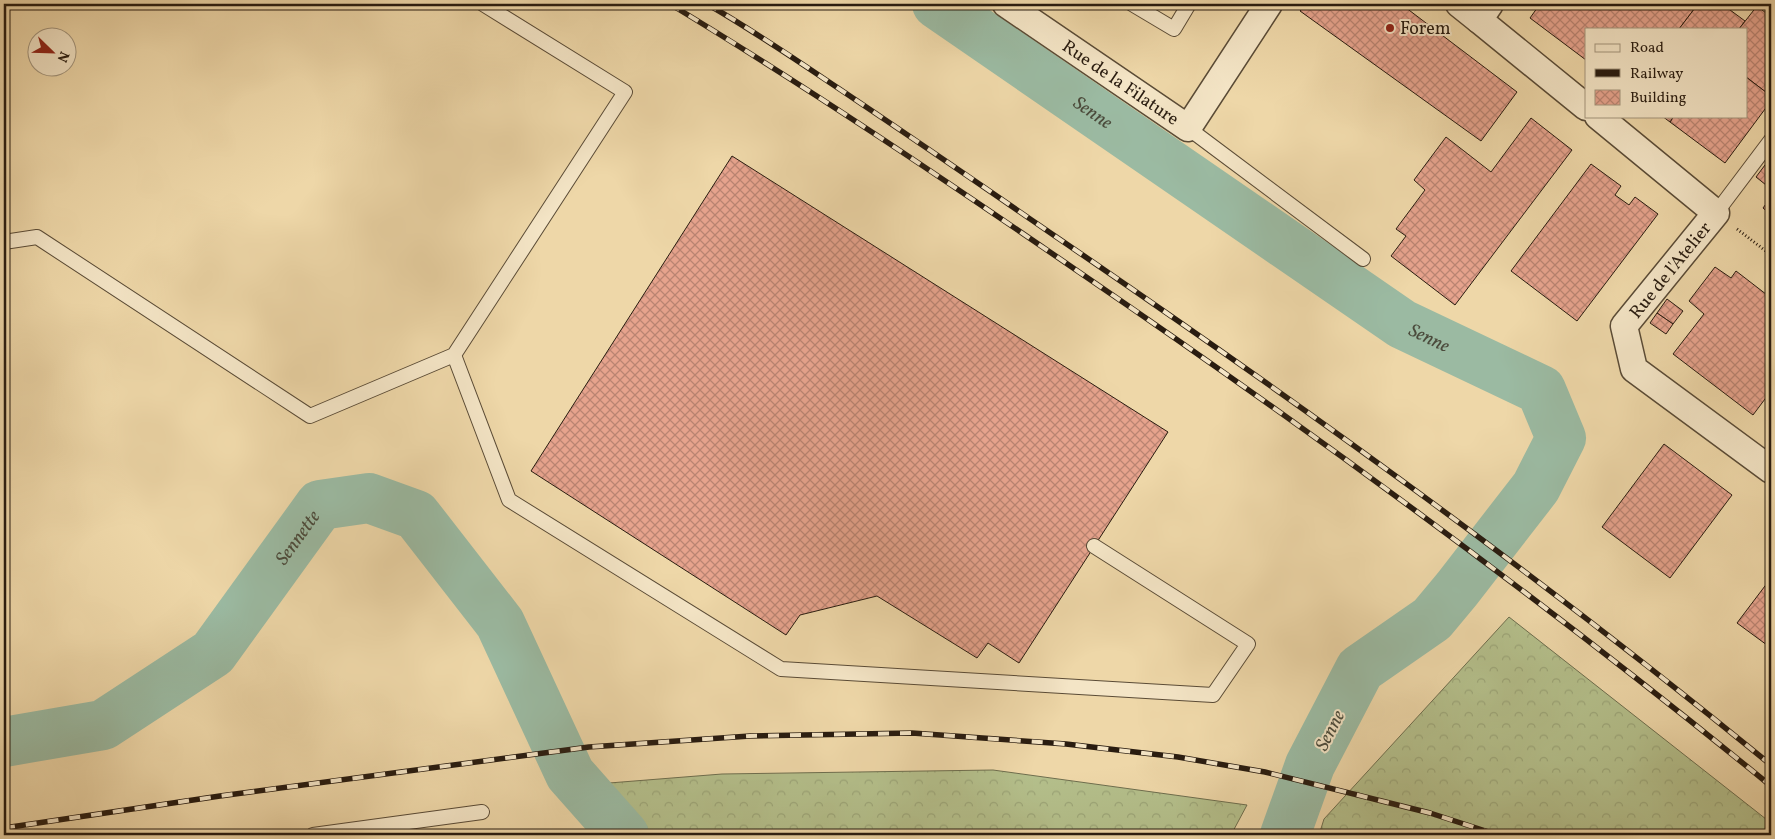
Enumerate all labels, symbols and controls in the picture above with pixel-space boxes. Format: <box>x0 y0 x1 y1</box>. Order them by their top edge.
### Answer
place label: Forem <box>1400 17 1451 42</box>
marker: Forem <box>1384 22 1396 34</box>
north arrow <box>28 28 78 78</box>
legend <box>1585 28 1748 118</box>
street label: Rue de la Filature <box>1057 35 1183 132</box>
text: Road <box>1630 38 1664 59</box>
text: N <box>52 48 73 65</box>
text: Railway <box>1630 64 1683 85</box>
text: Building <box>1630 88 1687 109</box>
water label: Senne <box>1068 91 1117 136</box>
street label: Rue de l'Atelier <box>1624 217 1718 325</box>
water label: Senne <box>1404 318 1453 360</box>
water label: Sennette <box>270 506 327 571</box>
water label: Senne <box>1310 706 1352 756</box>

